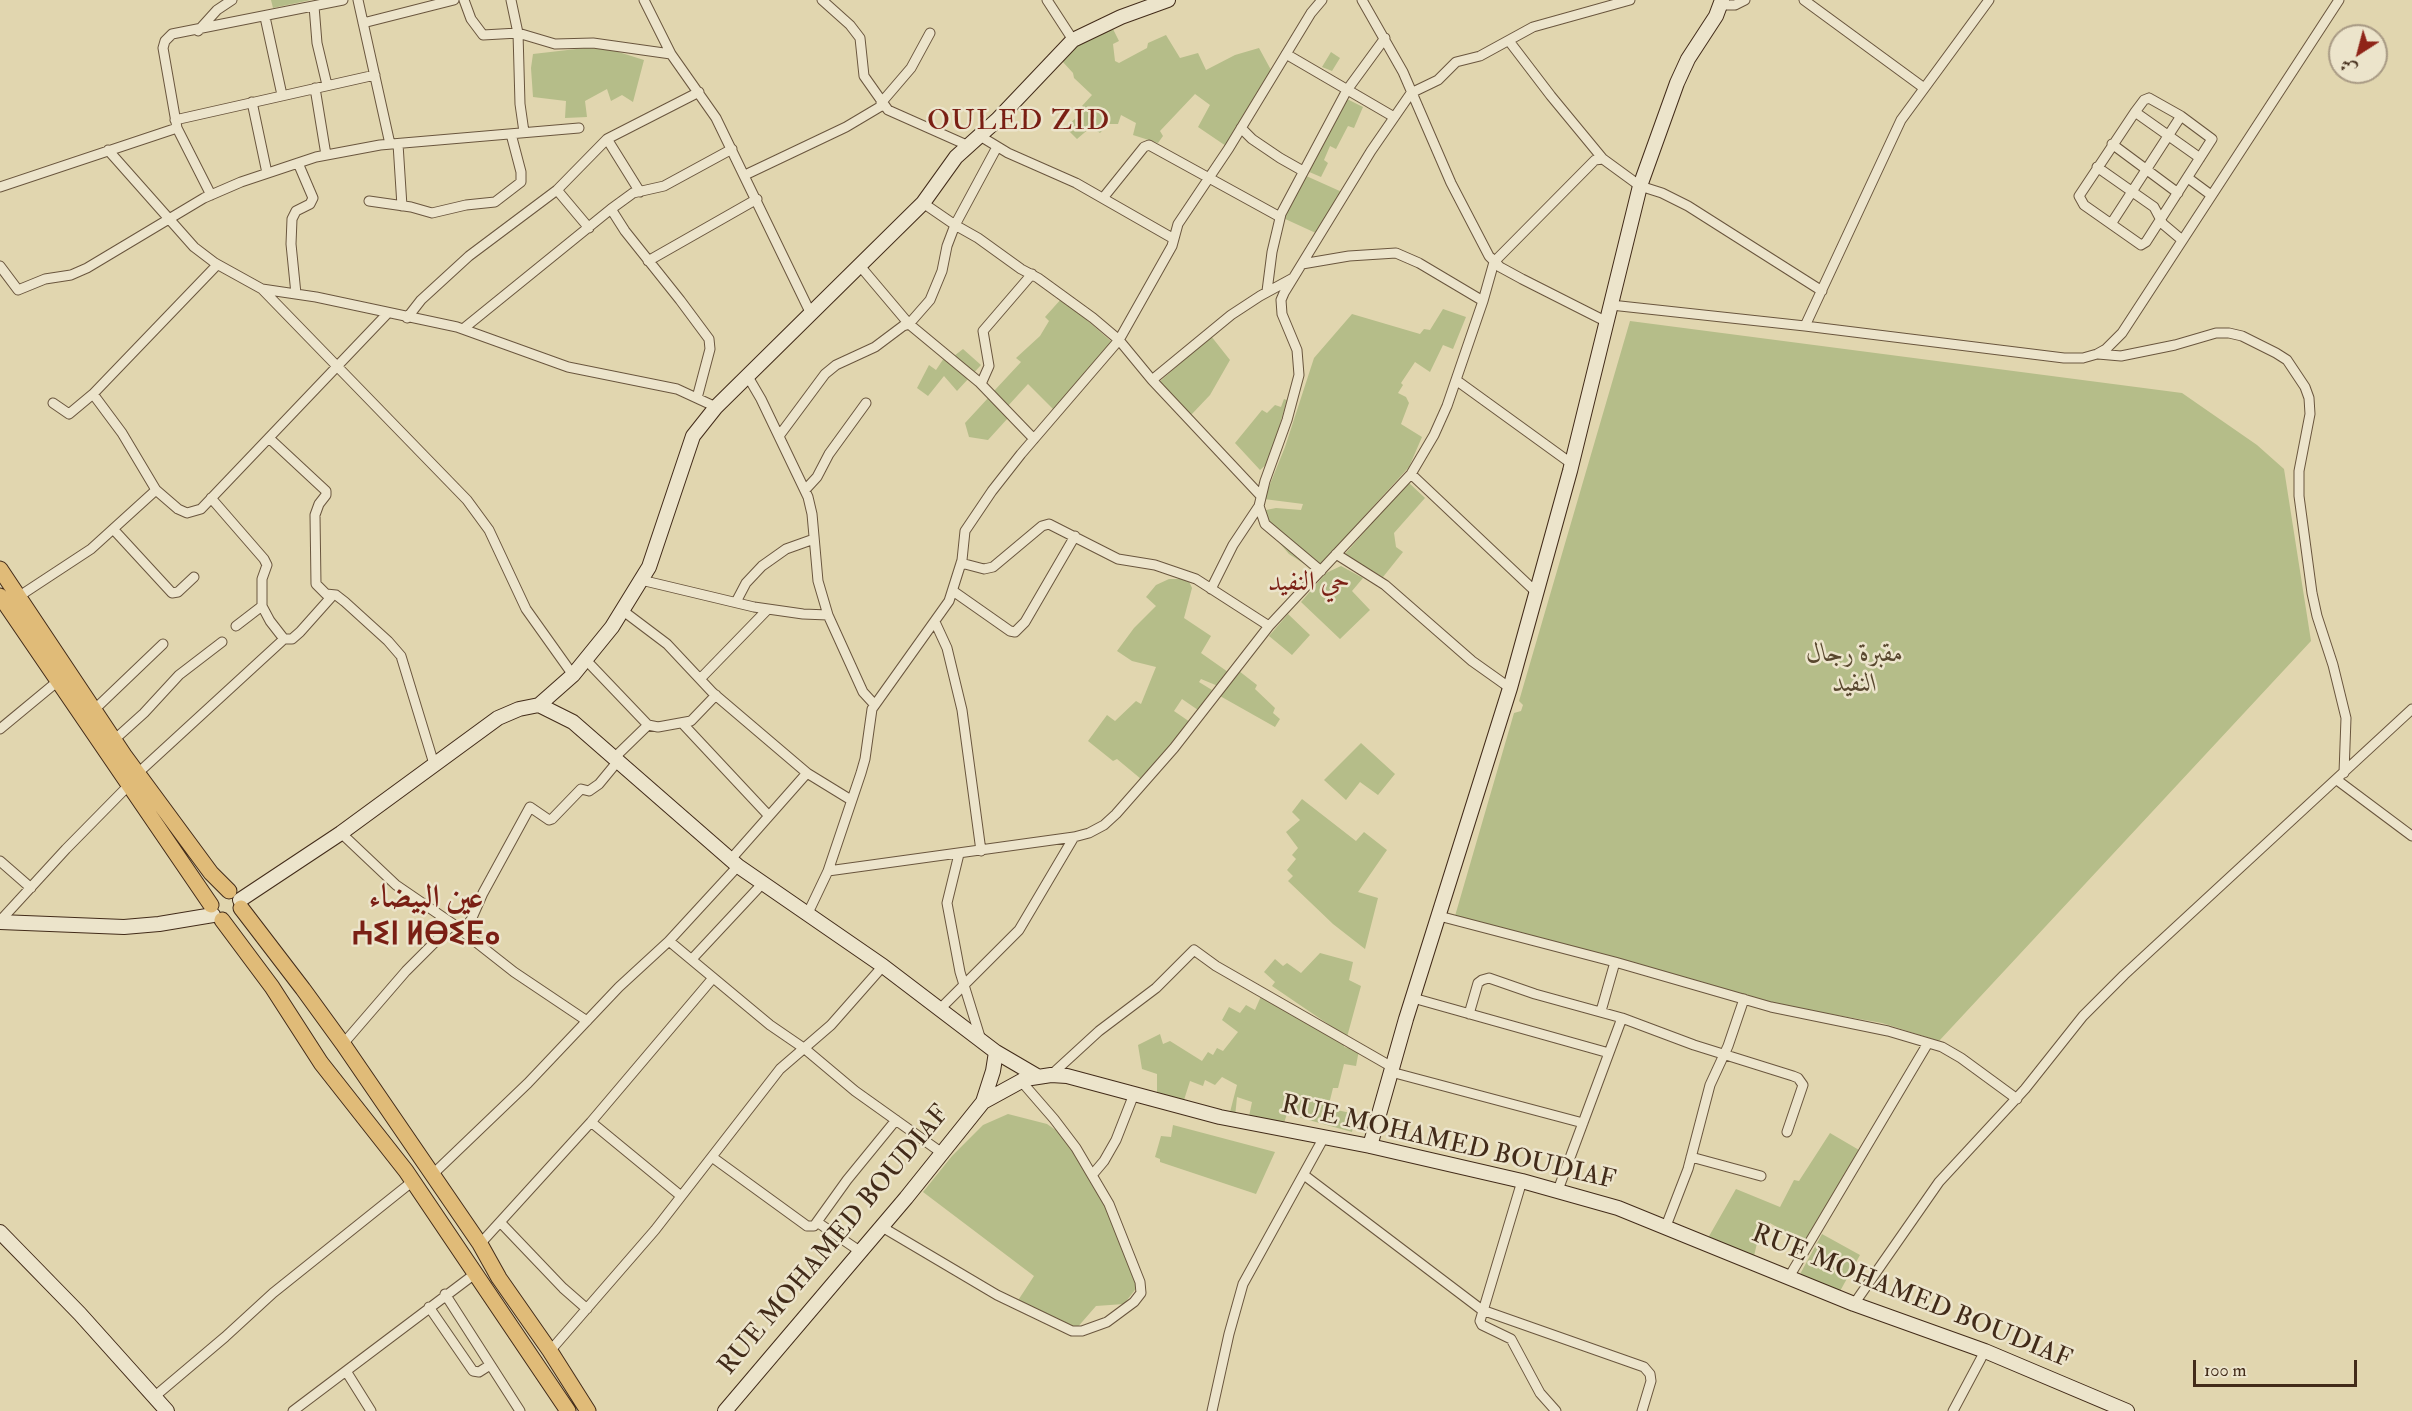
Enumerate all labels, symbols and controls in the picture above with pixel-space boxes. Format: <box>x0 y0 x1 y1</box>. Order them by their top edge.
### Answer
north arrow <box>2328 24 2388 84</box>
text: ش <box>2336 54 2361 80</box>
district label: OULED ZID <box>927 106 1111 140</box>
district label: حي النفيد <box>1268 568 1350 600</box>
park label: مقبرة رجال النفيد <box>1806 639 1904 700</box>
district label: عين البيضاء ⵄⵉⵏ ⵍⴱⵉⴹⴰ <box>352 881 500 956</box>
street label: RUE MOHAMED BOUDIAF <box>1278 1090 1618 1198</box>
street label: RUE MOHAMED BOUDIAF <box>713 1100 957 1382</box>
street label: RUE MOHAMED BOUDIAF <box>1747 1219 2075 1377</box>
scale bar <box>2196 1348 2360 1386</box>
text: 100 m <box>2204 1359 2247 1382</box>

